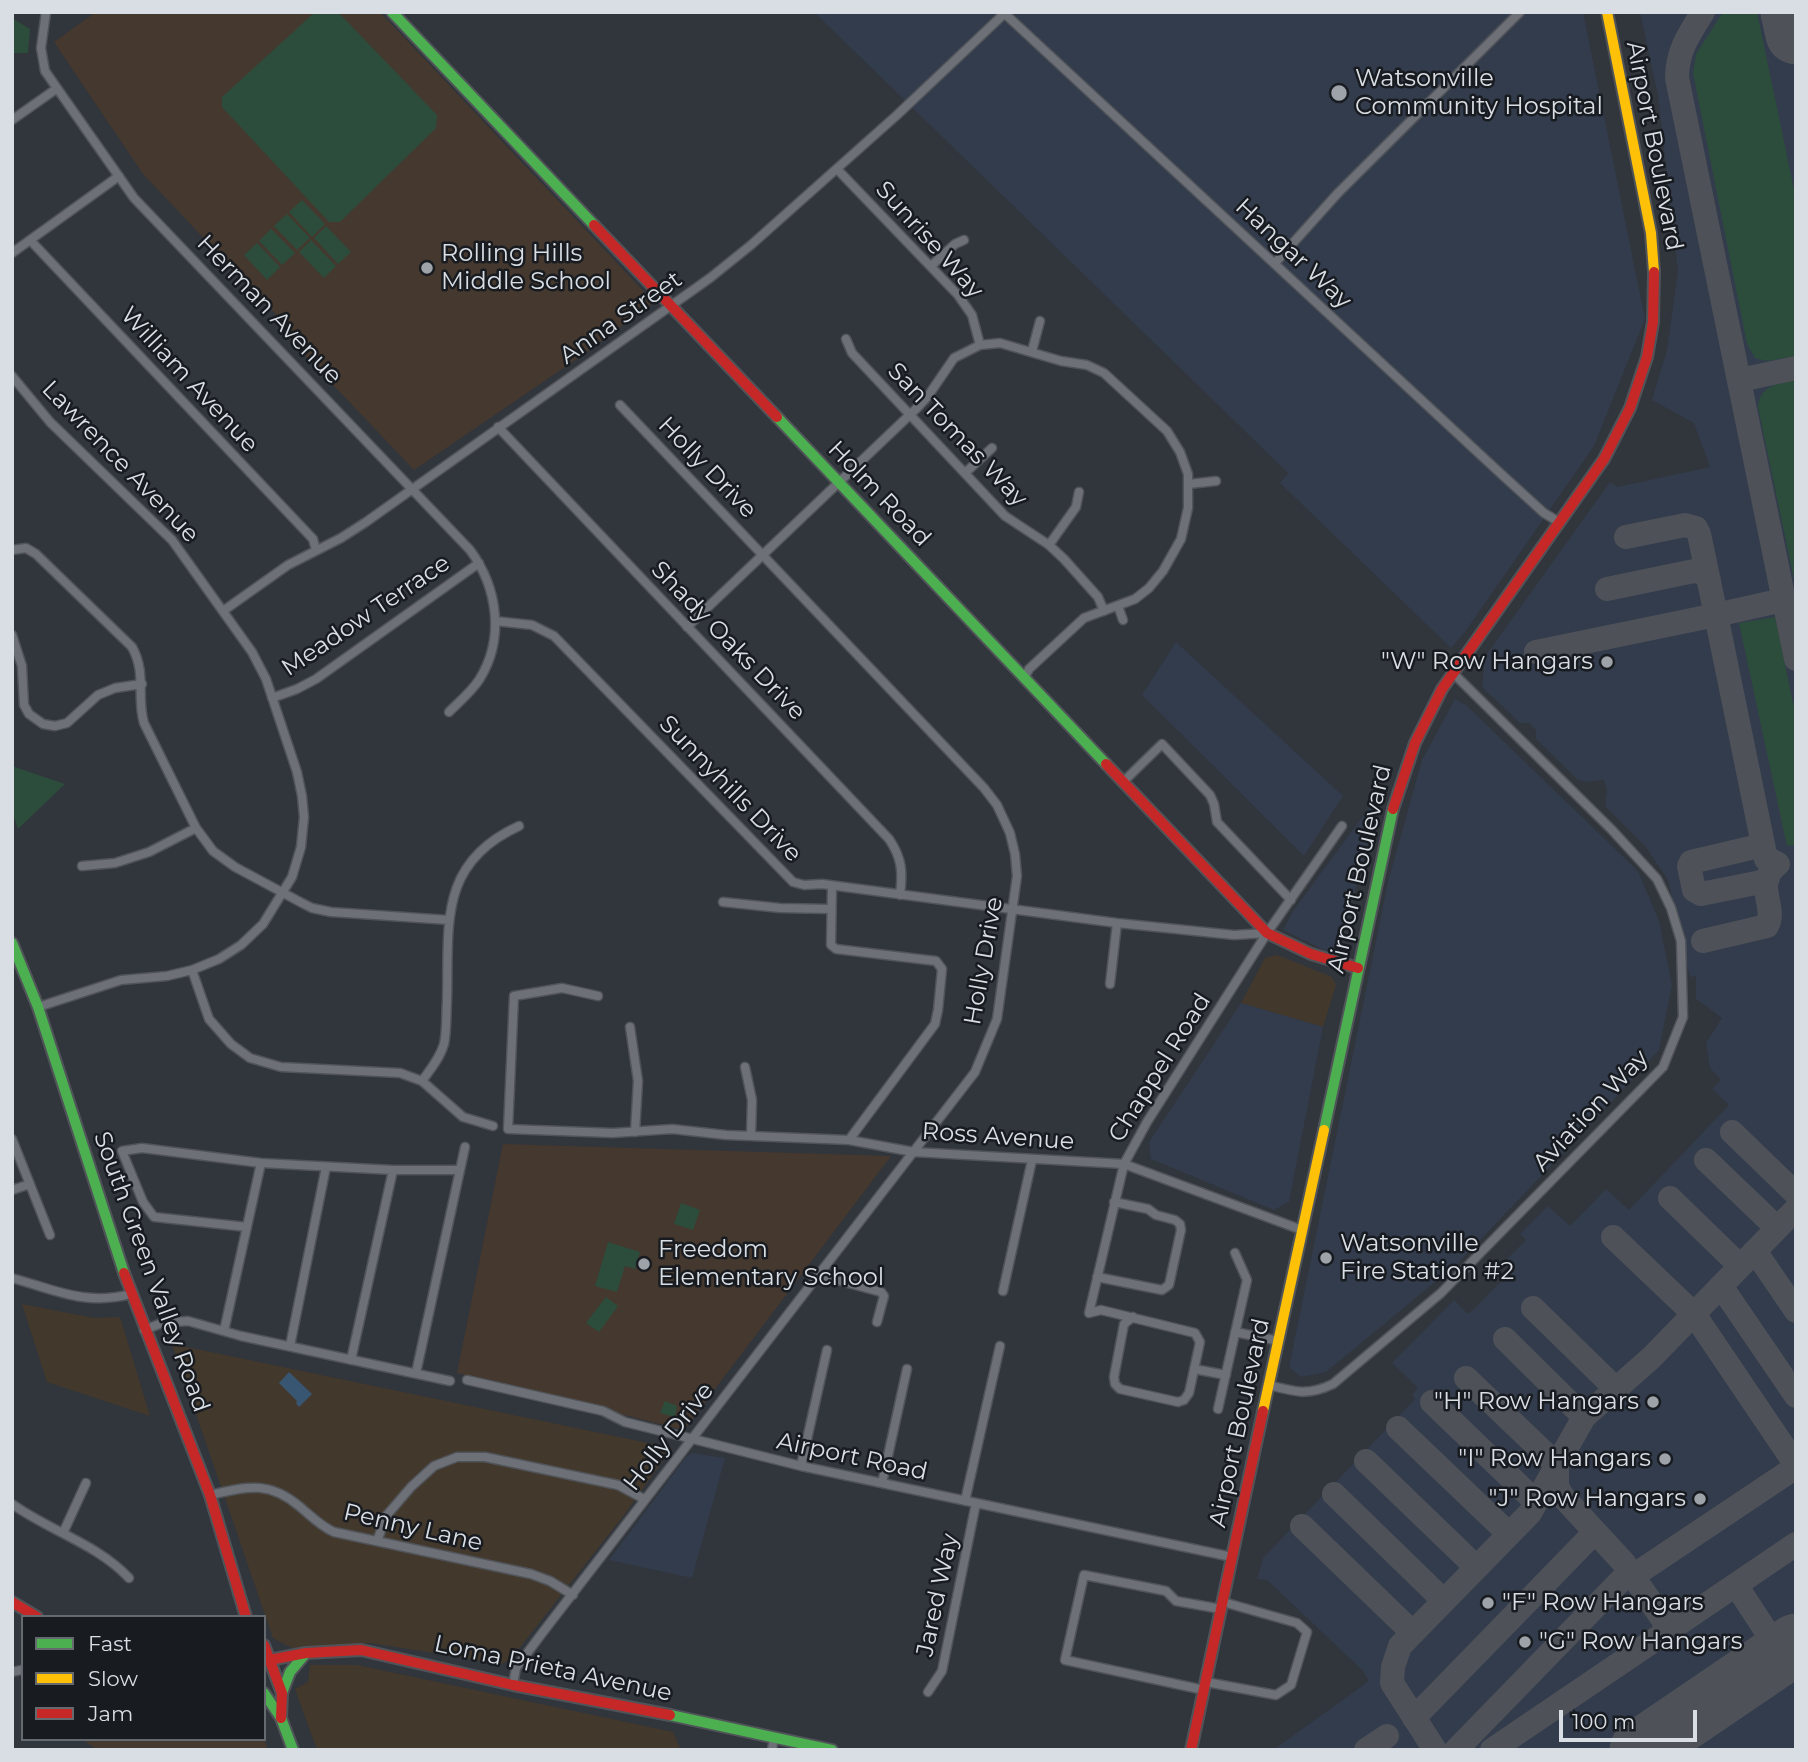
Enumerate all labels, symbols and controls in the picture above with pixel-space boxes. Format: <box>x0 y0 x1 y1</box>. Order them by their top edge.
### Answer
street label: Airport Boulevard <box>1620 39 1688 253</box>
place label: Watsonville Community Hospital <box>1355 65 1603 121</box>
marker: Watsonville Community Hospital <box>1329 83 1349 103</box>
street label: Sunrise Way <box>869 176 989 304</box>
street label: Hangar Way <box>1229 193 1357 315</box>
street label: Herman Avenue <box>191 229 347 391</box>
place label: Rolling Hills Middle School <box>441 240 611 296</box>
marker: Rolling Hills Middle School <box>419 260 435 276</box>
street label: Anna Street <box>554 265 688 371</box>
street label: William Avenue <box>114 301 264 459</box>
street label: San Tomas Way <box>881 357 1033 513</box>
street label: Lawrence Avenue <box>35 375 205 549</box>
street label: Holly Drive <box>652 411 762 525</box>
street label: Holm Road <box>822 435 936 553</box>
street label: Meadow Terrace <box>276 549 456 683</box>
street label: Shady Oaks Drive <box>645 556 811 726</box>
place label: "W" Row Hangars <box>1381 648 1593 676</box>
marker: "W" Row Hangars <box>1599 654 1615 670</box>
street label: Sunnyhills Drive <box>653 710 807 868</box>
street label: Airport Boulevard <box>1322 762 1398 976</box>
street label: Holly Drive <box>959 895 1009 1027</box>
street label: Chappel Road <box>1103 988 1217 1148</box>
street label: Aviation Way <box>1527 1044 1655 1178</box>
street label: Ross Avenue <box>921 1117 1075 1157</box>
street label: South Green Valley Road <box>87 1128 215 1416</box>
place label: Watsonville Fire Station #2 <box>1340 1230 1514 1286</box>
place label: Freedom Elementary School <box>658 1236 884 1292</box>
marker: Watsonville Fire Station #2 <box>1318 1250 1334 1266</box>
marker: Freedom Elementary School <box>636 1256 652 1272</box>
street label: Airport Boulevard <box>1204 1316 1276 1530</box>
street label: Holly Drive <box>618 1377 720 1497</box>
place label: "H" Row Hangars <box>1434 1388 1639 1416</box>
marker: "H" Row Hangars <box>1645 1394 1661 1410</box>
street label: Airport Road <box>774 1427 930 1487</box>
place label: "I" Row Hangars <box>1458 1445 1651 1473</box>
marker: "I" Row Hangars <box>1657 1451 1673 1467</box>
place label: "J" Row Hangars <box>1489 1485 1686 1513</box>
marker: "J" Row Hangars <box>1692 1491 1708 1507</box>
street label: Penny Lane <box>341 1498 485 1558</box>
street label: Jared Way <box>911 1531 965 1659</box>
place label: "F" Row Hangars <box>1502 1589 1704 1617</box>
marker: "F" Row Hangars <box>1480 1595 1496 1611</box>
legend <box>21 1615 266 1741</box>
place label: "G" Row Hangars <box>1539 1628 1743 1656</box>
street label: Loma Prieta Avenue <box>432 1630 674 1708</box>
text: Fast <box>88 1631 132 1656</box>
marker: "G" Row Hangars <box>1517 1634 1533 1650</box>
text: Slow <box>88 1666 138 1691</box>
scale bar <box>1563 1696 1701 1740</box>
text: Jam <box>88 1701 133 1726</box>
text: 100 m <box>1572 1709 1635 1734</box>

